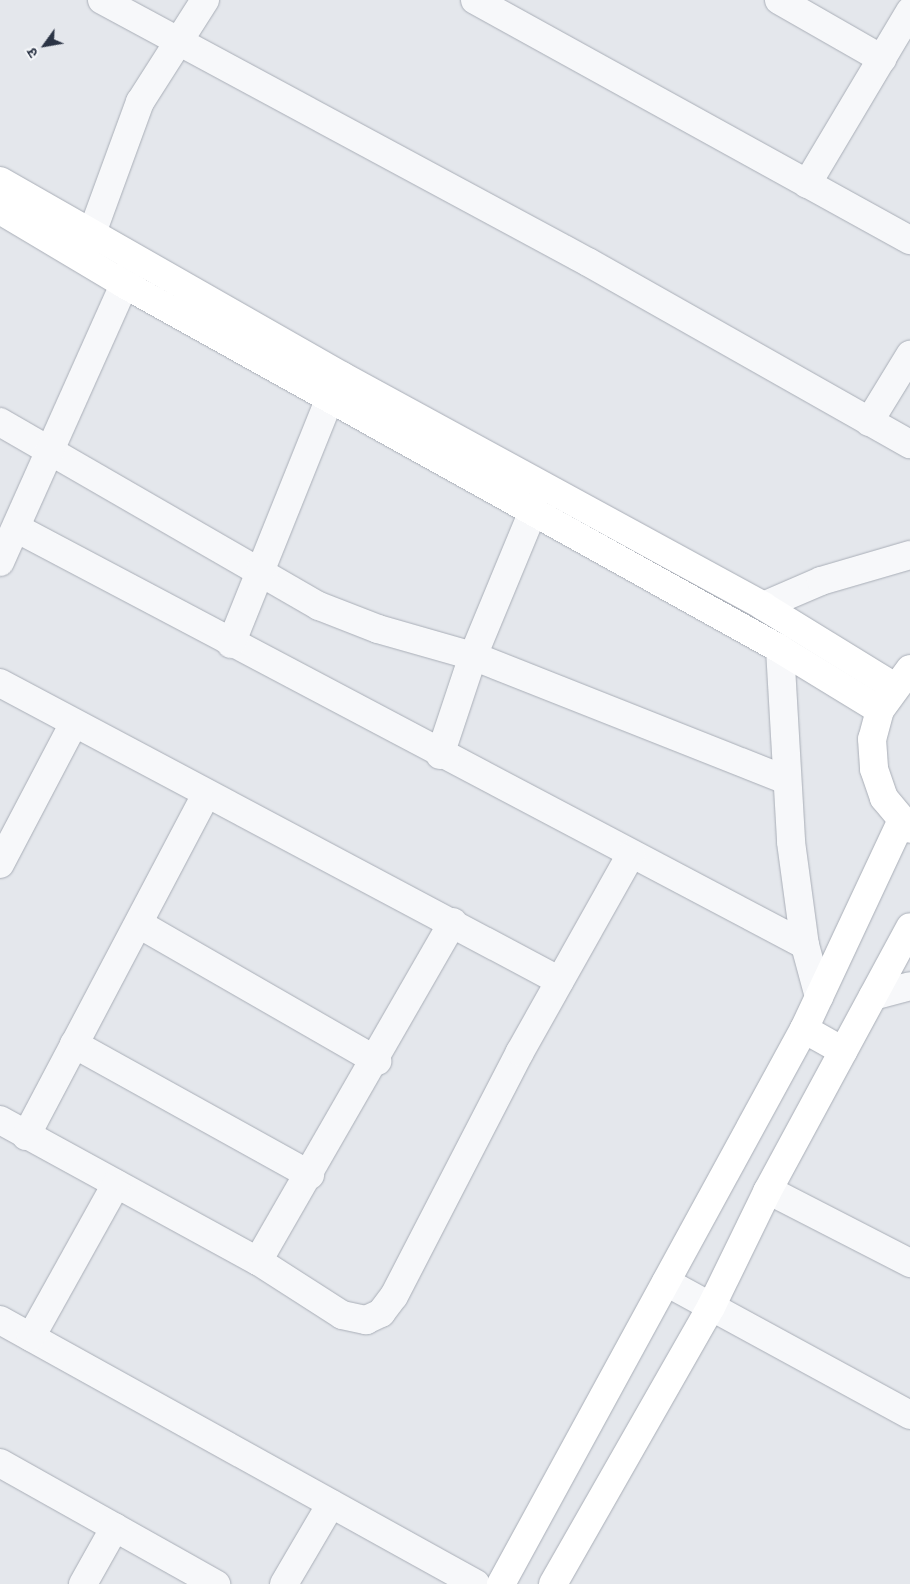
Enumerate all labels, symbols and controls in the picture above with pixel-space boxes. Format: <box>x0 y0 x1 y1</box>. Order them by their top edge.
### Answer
north arrow <box>20 20 70 70</box>
text: उ <box>21 44 43 62</box>

